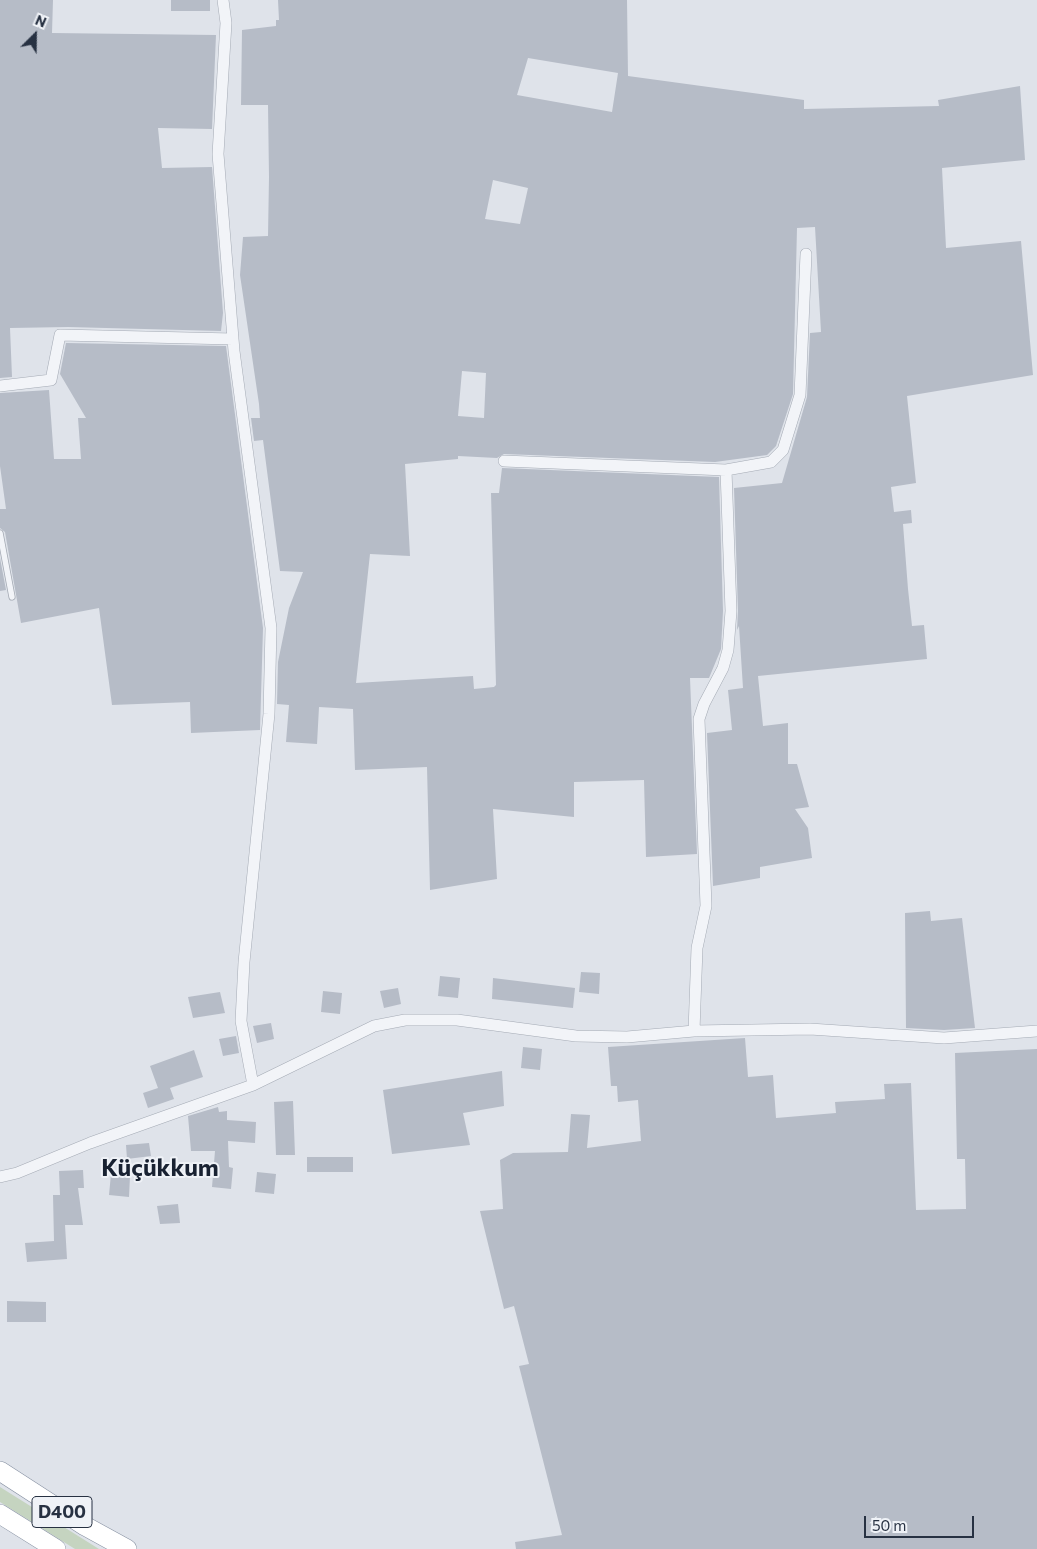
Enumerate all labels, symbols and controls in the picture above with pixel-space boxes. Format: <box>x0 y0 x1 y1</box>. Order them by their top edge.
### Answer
north arrow <box>10 10 60 60</box>
text: N <box>33 11 49 31</box>
district label: Küçükkum <box>101 1154 219 1182</box>
road number: D400 <box>32 1496 92 1528</box>
scale bar <box>867 1506 977 1538</box>
text: 50 m <box>872 1516 906 1534</box>

